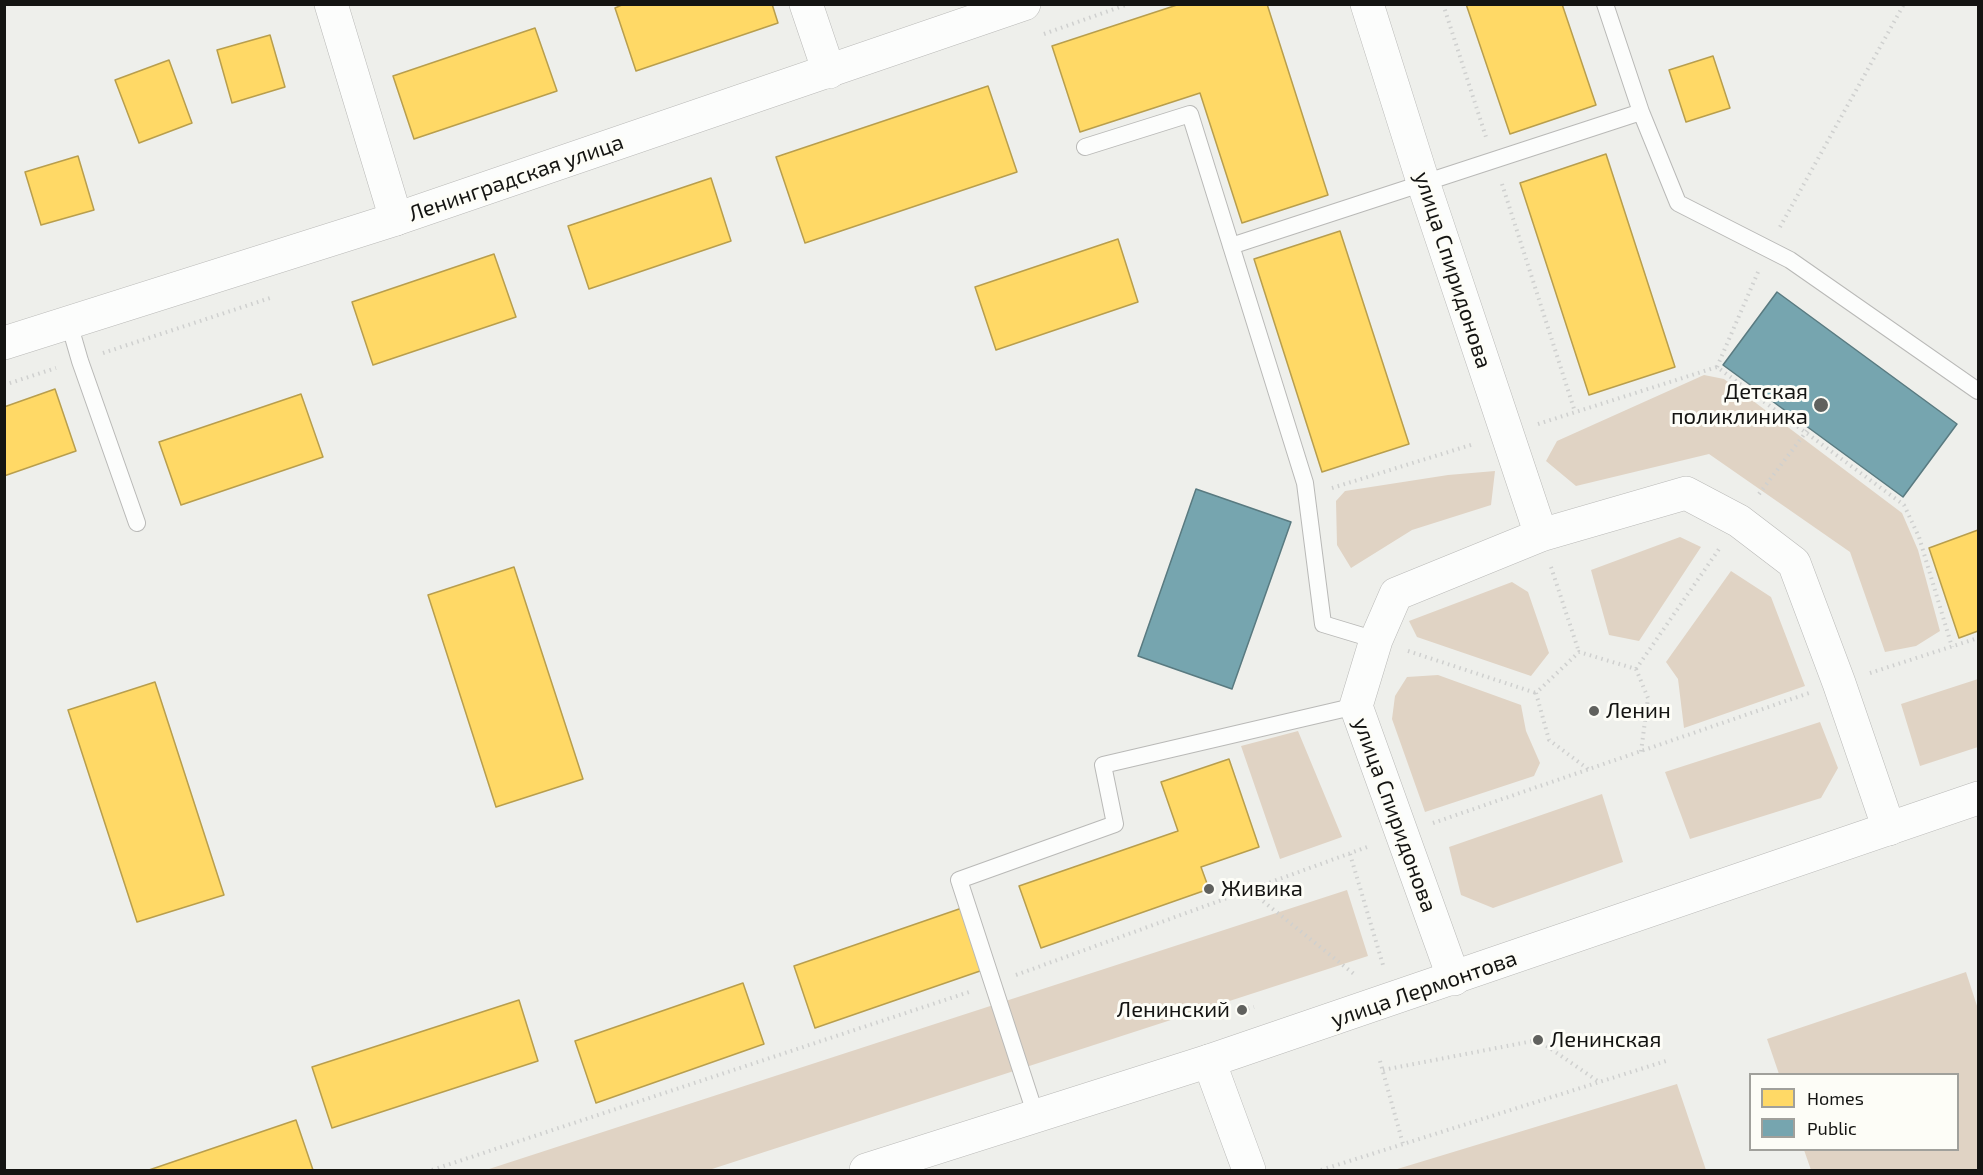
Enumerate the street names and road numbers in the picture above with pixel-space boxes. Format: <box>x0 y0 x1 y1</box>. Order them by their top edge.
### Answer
street label: Ленинградская улица <box>405 129 627 227</box>
street label: улица Спиридонова <box>1409 168 1497 372</box>
street label: улица Спиридонова <box>1347 714 1443 916</box>
street label: улица Лермонтова <box>1328 945 1520 1033</box>

